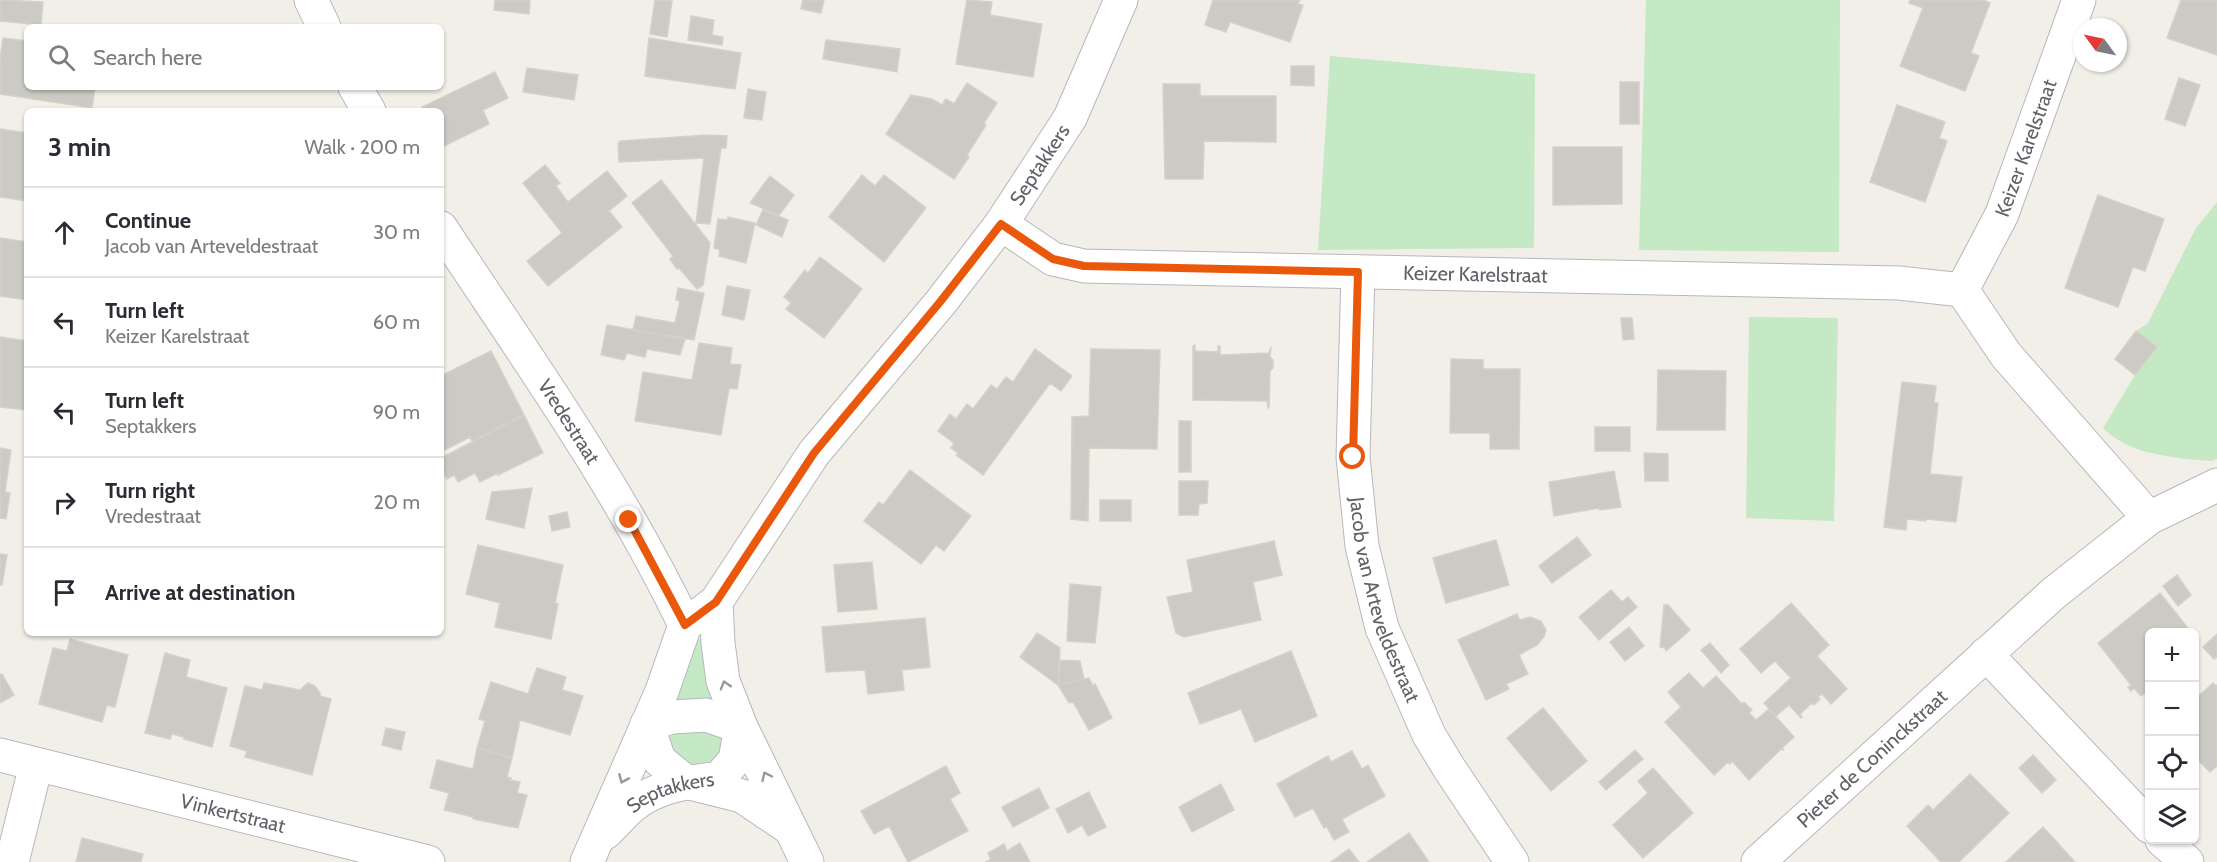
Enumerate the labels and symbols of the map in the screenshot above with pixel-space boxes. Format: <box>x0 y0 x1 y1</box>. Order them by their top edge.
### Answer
north arrow <box>2073 18 2127 72</box>
street label: Keizer Karelstraat <box>1990 76 2062 220</box>
street label: Septakkers <box>1005 120 1075 210</box>
street label: Keizer Karelstraat <box>1403 261 1548 288</box>
street label: Vredestraat <box>533 374 605 469</box>
route start <box>1339 443 1365 469</box>
street label: Jacob van Arteveldestraat <box>1345 495 1425 706</box>
route end <box>615 506 641 532</box>
one-way arrow <box>720 680 732 691</box>
street label: Pieter de Coninckstraat <box>1792 684 1952 833</box>
street label: Septakkers <box>622 767 716 818</box>
one-way arrow <box>761 772 773 783</box>
one-way arrow <box>618 773 630 784</box>
street label: Vinkertstraat <box>178 789 288 838</box>

